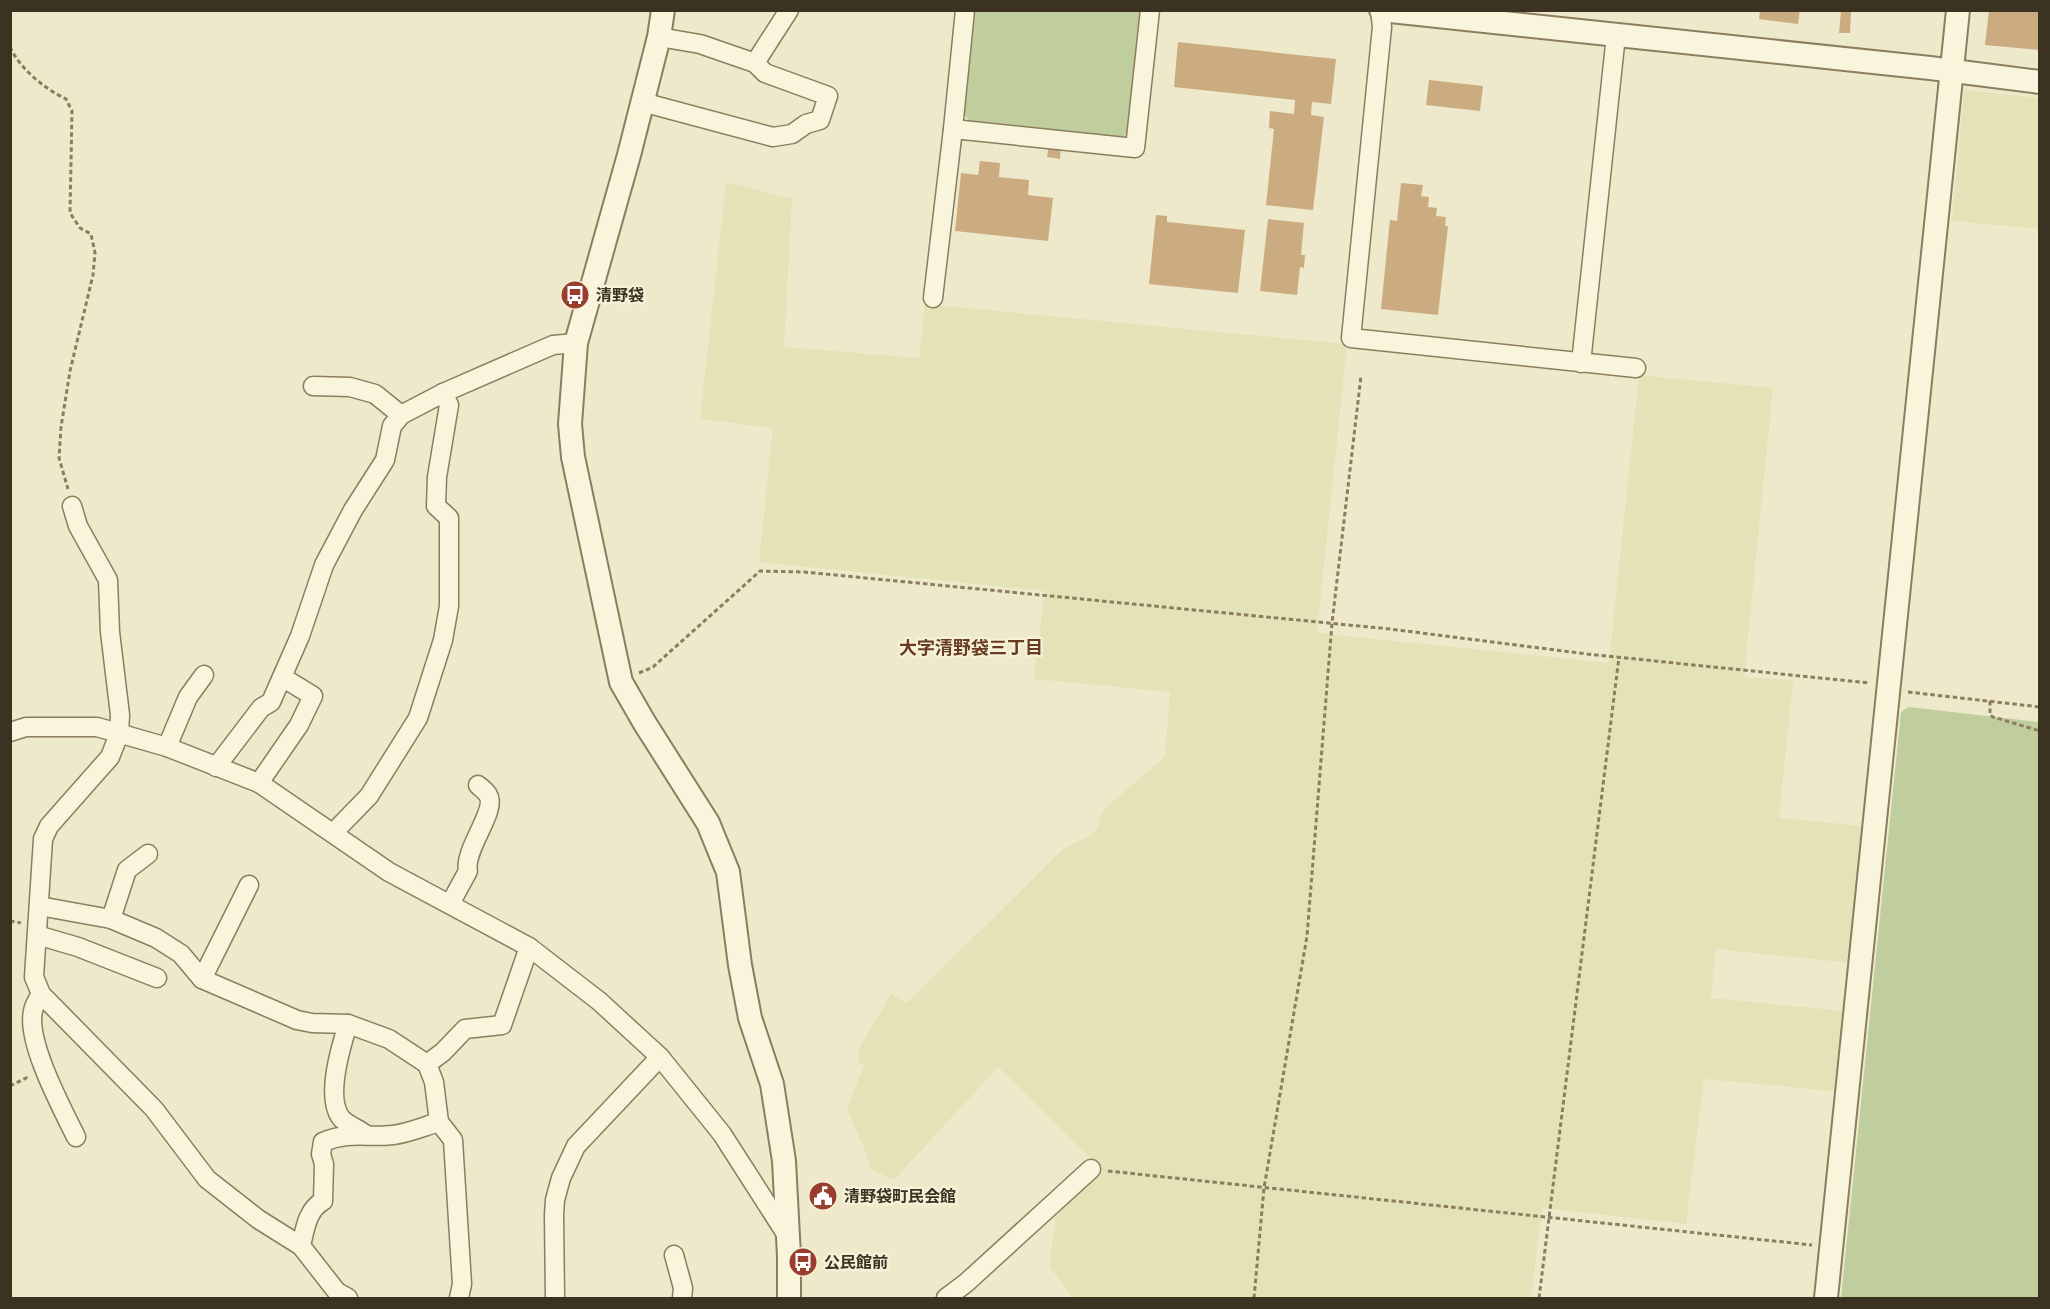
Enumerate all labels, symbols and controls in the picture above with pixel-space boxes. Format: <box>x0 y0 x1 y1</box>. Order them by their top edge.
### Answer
bus stop icon: 清野袋 <box>559 279 591 311</box>
place label: 清野袋 <box>596 285 644 305</box>
district label: 大字清野袋三丁目 <box>899 636 1043 659</box>
public building icon: 清野袋町民会館 <box>807 1180 839 1212</box>
place label: 清野袋町民会館 <box>844 1186 956 1206</box>
bus stop icon: 公民館前 <box>787 1246 819 1278</box>
place label: 公民館前 <box>824 1252 888 1272</box>

